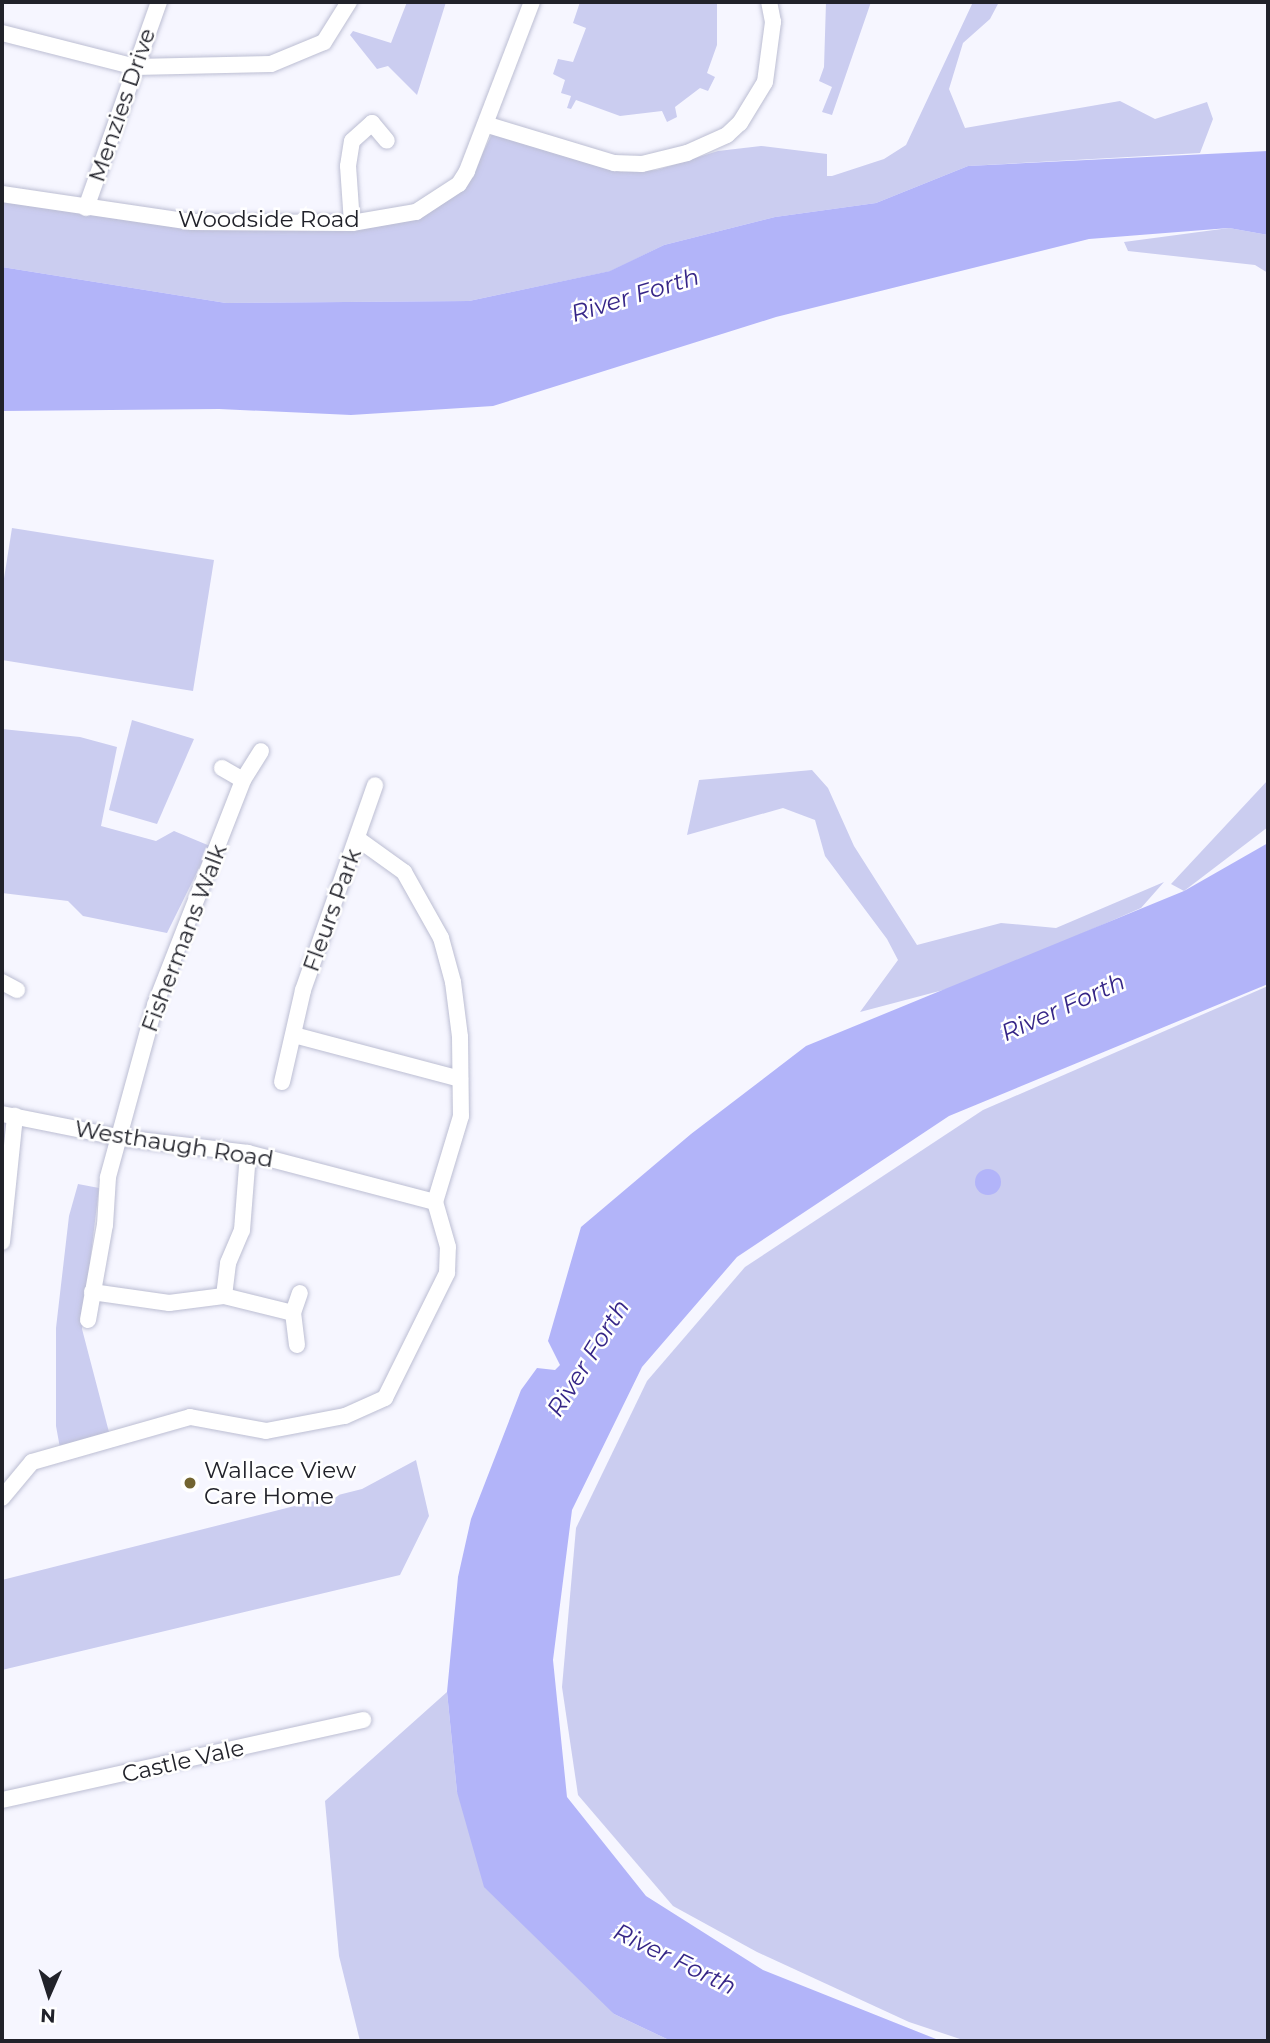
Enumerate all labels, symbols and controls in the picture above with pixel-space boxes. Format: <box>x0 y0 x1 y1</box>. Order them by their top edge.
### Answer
street label: Menzies Drive <box>83 25 161 185</box>
street label: Woodside Road <box>178 205 360 233</box>
water label: River Forth <box>567 262 703 328</box>
street label: Fishermans Walk <box>135 840 233 1036</box>
street label: Fleurs Park <box>297 845 367 975</box>
water label: River Forth <box>997 967 1129 1047</box>
street label: Westhaugh Road <box>73 1115 275 1173</box>
water label: River Forth <box>541 1294 635 1422</box>
place label: Wallace View Care Home <box>204 1456 356 1510</box>
marker: Wallace View Care Home <box>182 1475 198 1491</box>
street label: Castle Vale <box>119 1734 247 1788</box>
water label: River Forth <box>609 1917 741 2001</box>
north arrow <box>14 1959 84 2029</box>
text: N <box>40 2004 56 2027</box>

